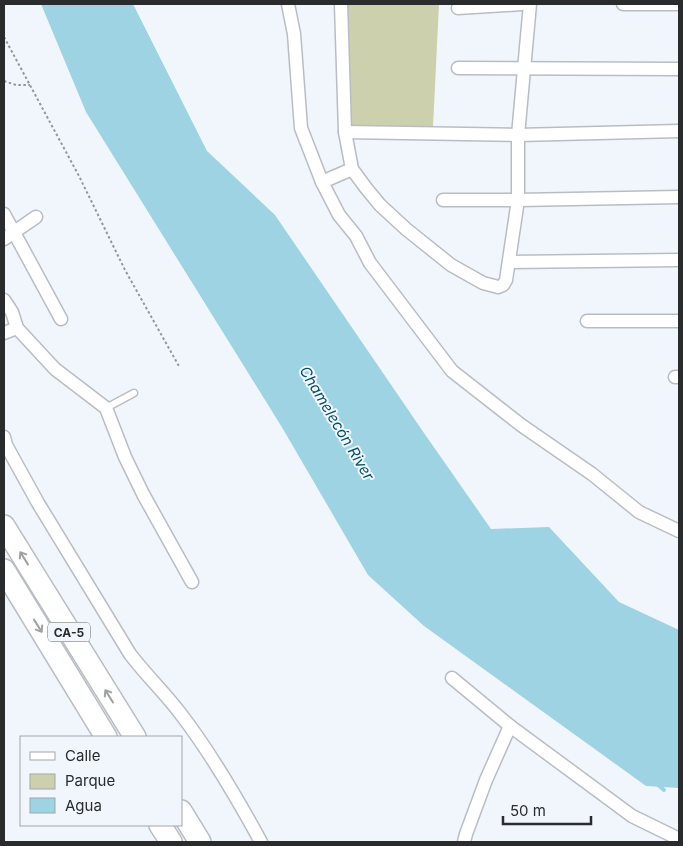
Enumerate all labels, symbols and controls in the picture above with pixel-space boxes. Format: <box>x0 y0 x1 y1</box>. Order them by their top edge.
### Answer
water label: Chamelecón River <box>296 363 379 484</box>
one-way arrow <box>18 551 28 565</box>
one-way arrow <box>34 619 44 633</box>
road number: CA-5 <box>48 622 90 642</box>
one-way arrow <box>104 689 114 703</box>
legend <box>20 736 182 826</box>
text: Calle <box>65 746 100 765</box>
text: Parque <box>65 771 115 790</box>
scale bar <box>503 794 590 826</box>
text: Agua <box>65 796 102 815</box>
text: 50 m <box>510 801 546 820</box>

